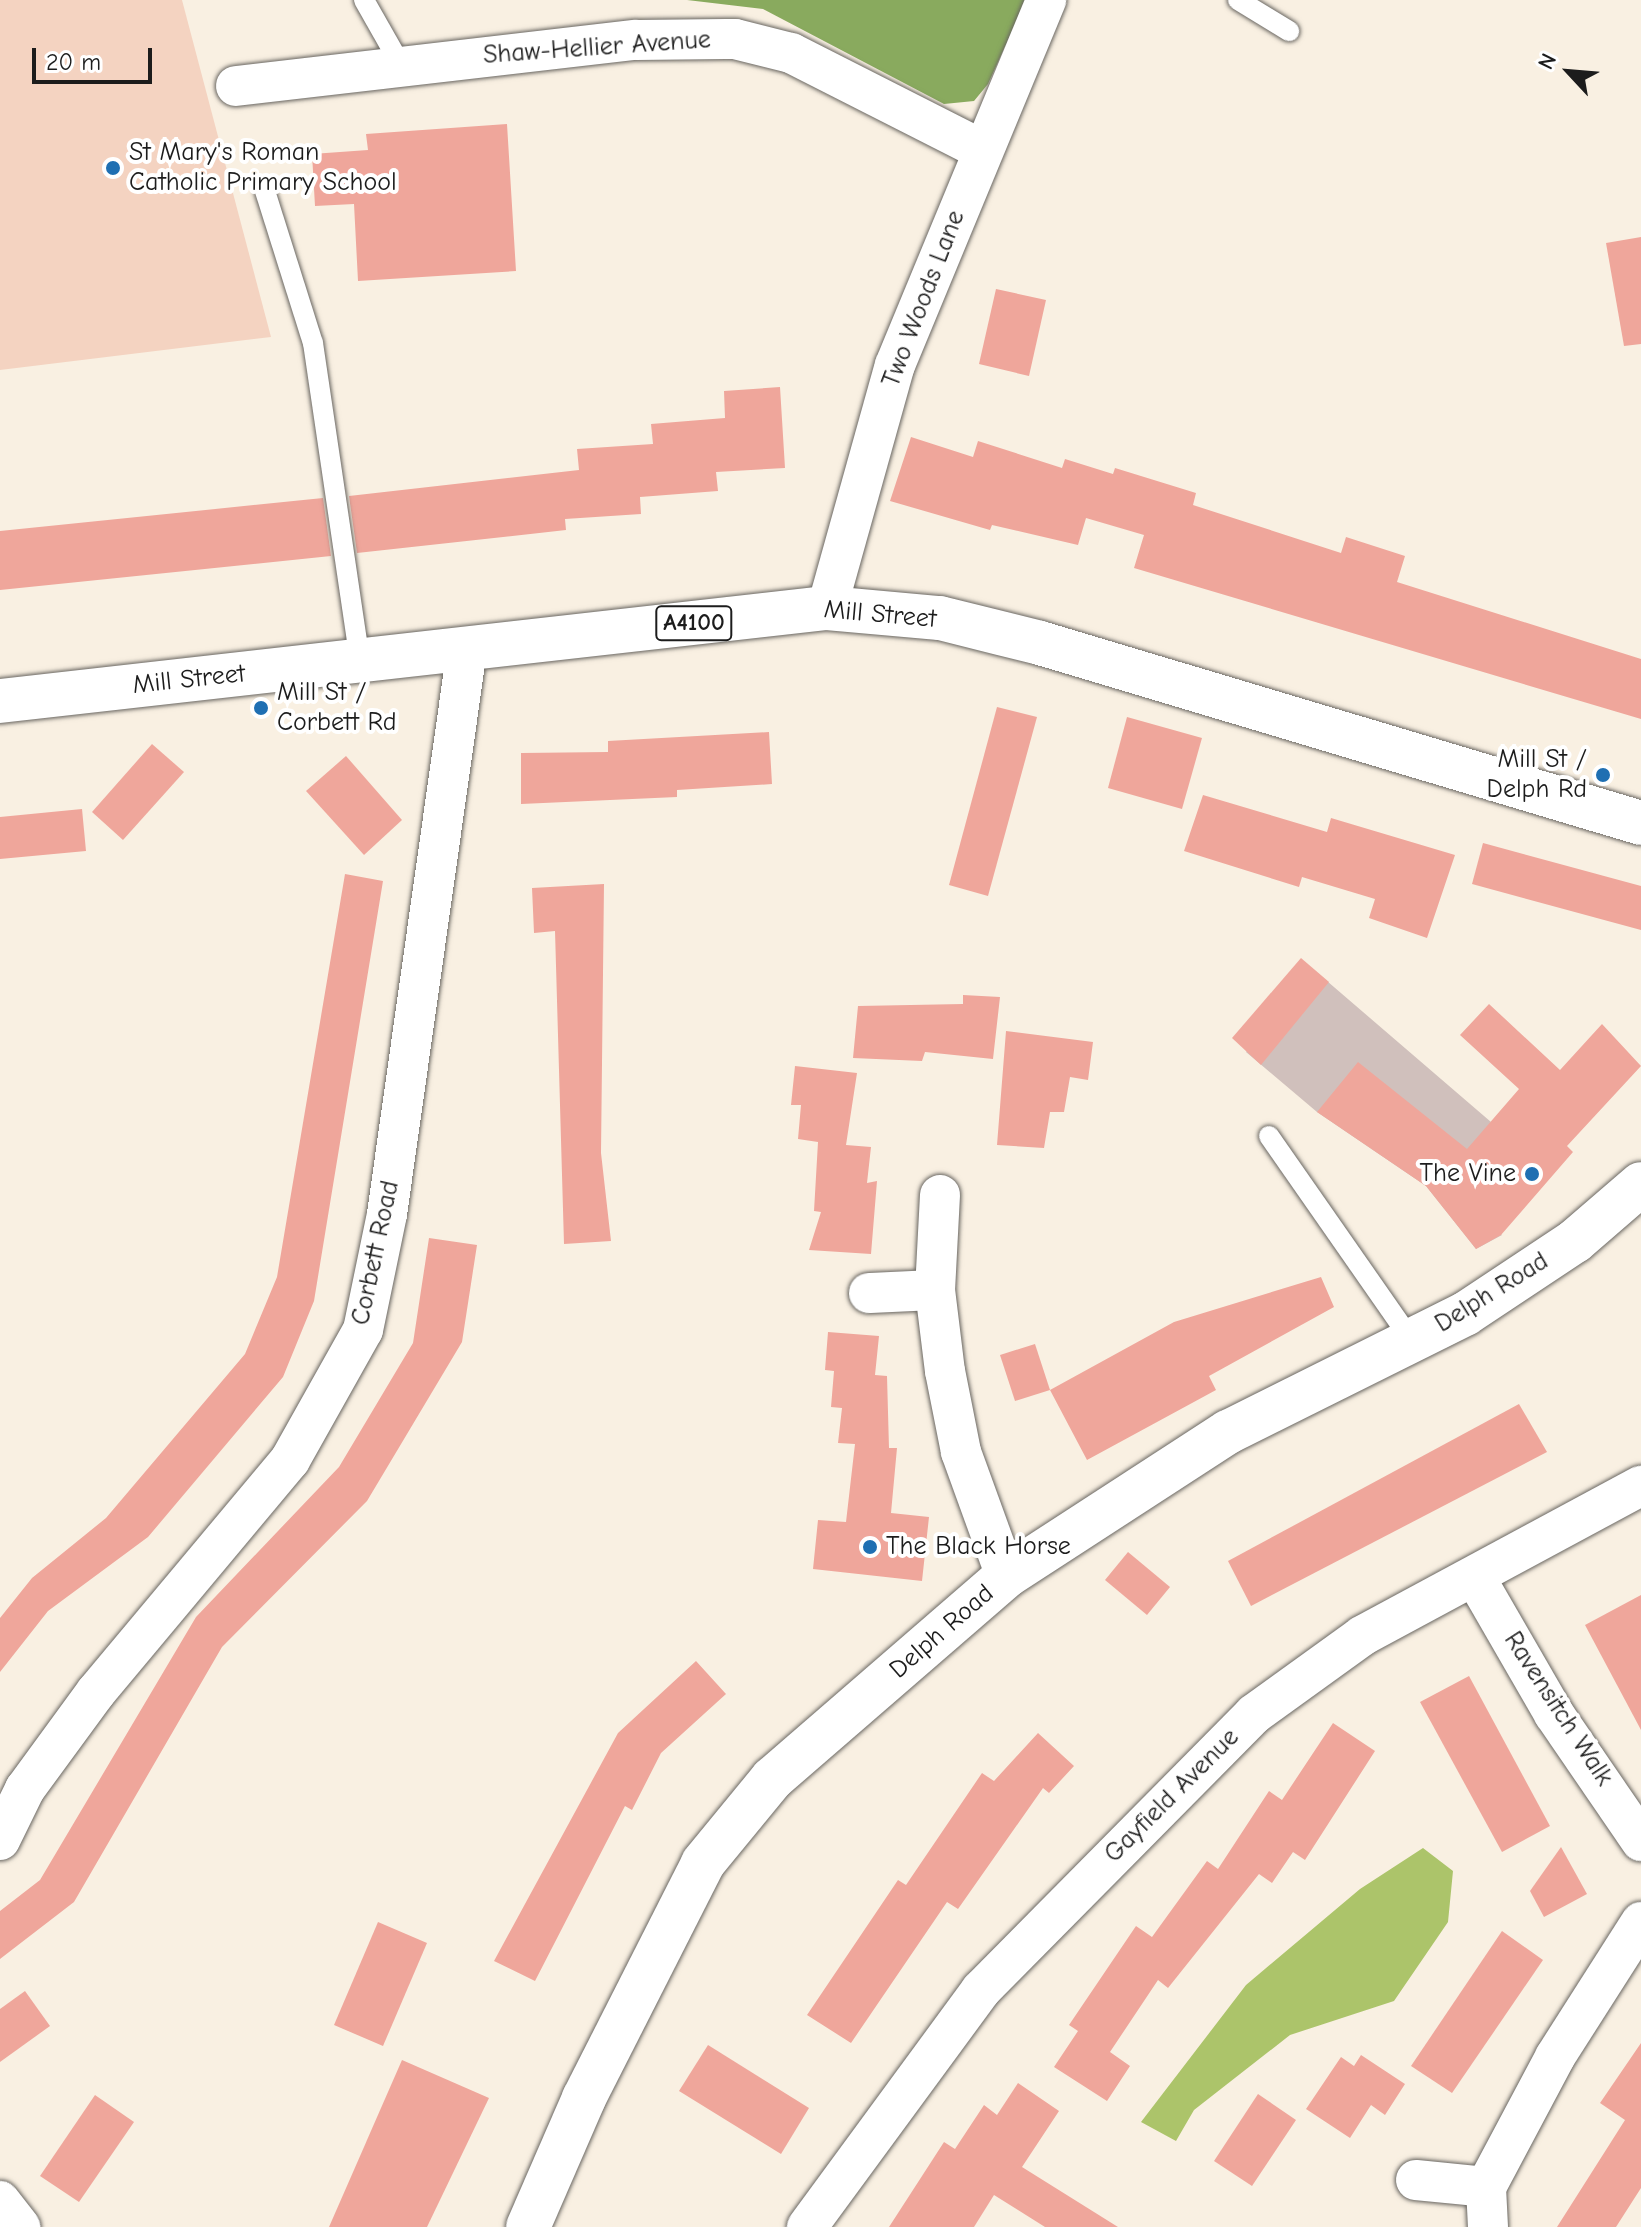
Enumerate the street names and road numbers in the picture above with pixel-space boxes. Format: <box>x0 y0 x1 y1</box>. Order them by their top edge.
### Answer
street label: Shaw-Hellier Avenue <box>482 24 712 72</box>
street label: Two Woods Lane <box>876 206 972 392</box>
street label: Mill Street <box>822 595 938 635</box>
road number: A4100 <box>654 603 734 643</box>
street label: Mill Street <box>131 659 247 701</box>
street label: Corbett Road <box>345 1178 407 1328</box>
street label: Delph Road <box>1430 1246 1554 1340</box>
street label: Delph Road <box>884 1578 1000 1686</box>
street label: Ravensitch Walk <box>1497 1626 1619 1792</box>
street label: Gayfield Avenue <box>1098 1722 1246 1870</box>

